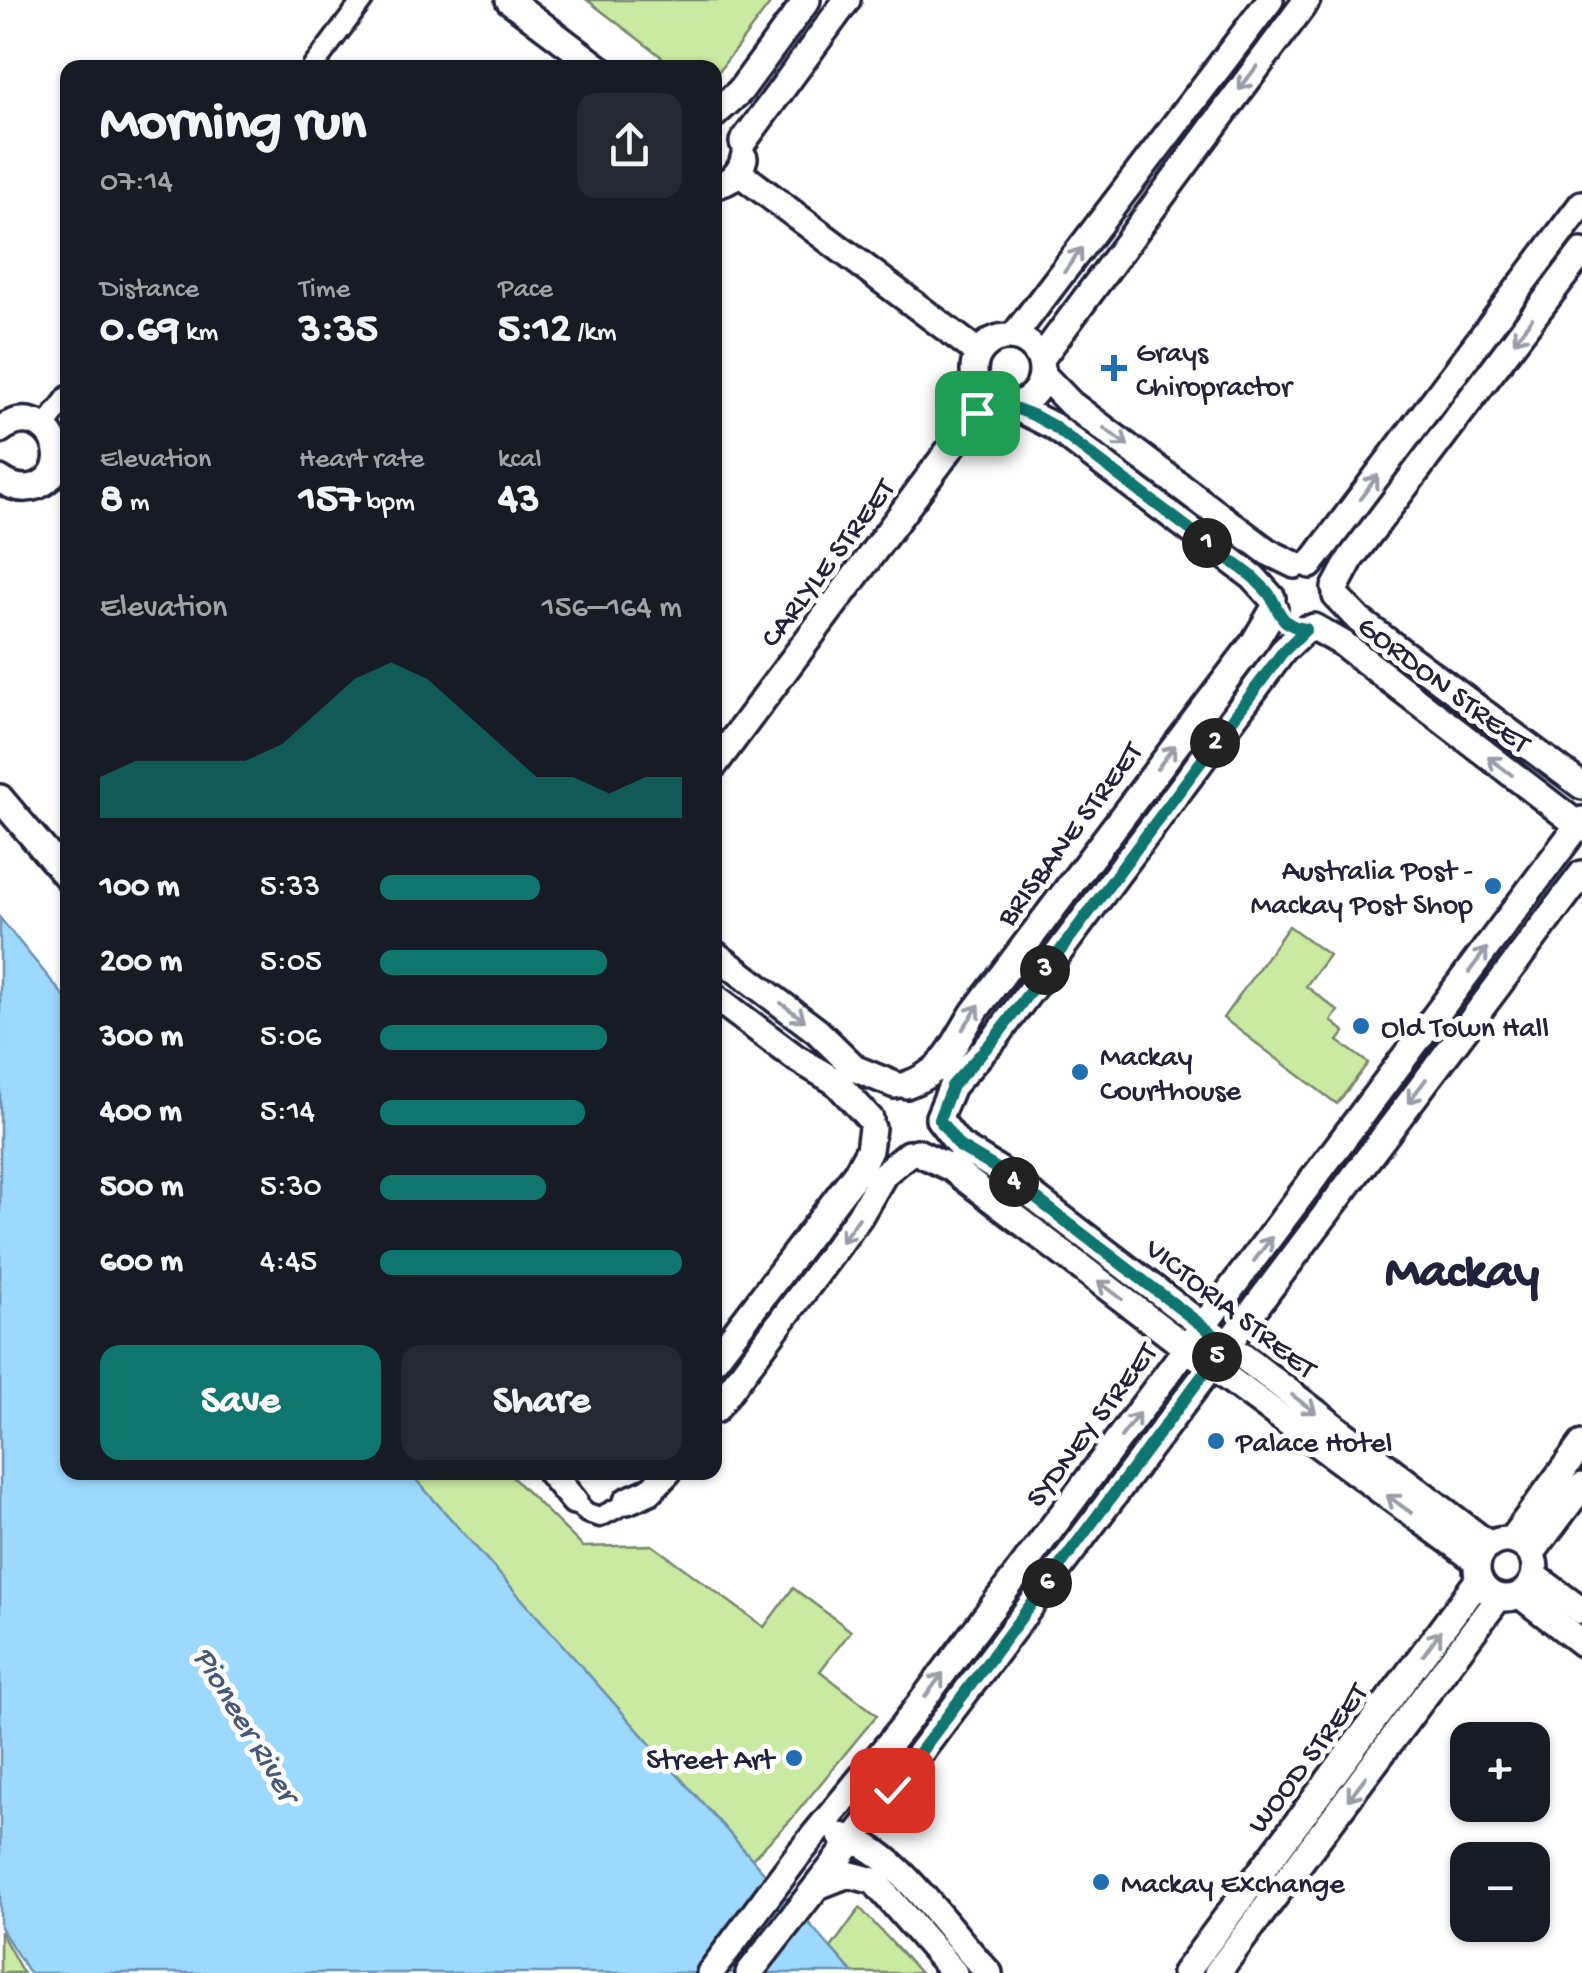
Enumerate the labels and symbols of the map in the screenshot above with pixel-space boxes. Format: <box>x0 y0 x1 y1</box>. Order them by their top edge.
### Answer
one-way arrow <box>1238 64 1259 91</box>
one-way arrow <box>1062 247 1083 274</box>
one-way arrow <box>1513 316 1534 343</box>
place label: Grays Chiropractor <box>1136 338 1294 407</box>
marker: Grays Chiropractor <box>1101 355 1127 381</box>
pin <box>935 371 1020 456</box>
one-way arrow <box>1102 427 1129 448</box>
street label: CARLYLE STREET <box>755 473 905 656</box>
one-way arrow <box>1358 474 1379 501</box>
pin: 1 <box>1182 518 1232 568</box>
street label: GORDON STREET <box>1349 610 1537 764</box>
pin: 2 <box>1190 718 1240 768</box>
street label: BRISBANE STREET <box>991 736 1153 935</box>
one-way arrow <box>1156 744 1177 771</box>
one-way arrow <box>1487 756 1514 777</box>
place label: Australia Post - Mackay Post Shop <box>1251 856 1473 925</box>
marker: Australia Post - Mackay Post Shop <box>1482 875 1504 897</box>
pin: 3 <box>1020 945 1070 995</box>
one-way arrow <box>1467 947 1488 974</box>
one-way arrow <box>779 1002 806 1023</box>
one-way arrow <box>960 1004 981 1031</box>
place label: Old Town Hall <box>1381 1013 1549 1048</box>
marker: Old Town Hall <box>1350 1015 1372 1037</box>
place label: Mackay Courthouse <box>1100 1042 1242 1111</box>
marker: Mackay Courthouse <box>1069 1061 1091 1083</box>
one-way arrow <box>1407 1077 1428 1104</box>
pin: 4 <box>989 1157 1039 1207</box>
one-way arrow <box>839 1216 860 1243</box>
street label: VICTORIA STREET <box>1136 1232 1323 1389</box>
one-way arrow <box>1252 1236 1273 1263</box>
district label: Mackay <box>1385 1245 1539 1304</box>
one-way arrow <box>1097 1279 1124 1300</box>
pin: 5 <box>1192 1332 1242 1382</box>
street label: SYDNEY STREET <box>1020 1336 1168 1516</box>
one-way arrow <box>1290 1393 1317 1414</box>
one-way arrow <box>1119 1412 1140 1439</box>
place label: Palace Hotel <box>1235 1428 1392 1463</box>
marker: Palace Hotel <box>1205 1430 1227 1452</box>
one-way arrow <box>1386 1494 1413 1515</box>
pin: 6 <box>1022 1558 1072 1608</box>
one-way arrow <box>1421 1630 1442 1657</box>
water label: Pioneer River <box>183 1641 308 1815</box>
one-way arrow <box>924 1672 945 1699</box>
street label: WOOD STREET <box>1242 1677 1378 1841</box>
place label: Street Art <box>646 1745 777 1780</box>
marker: Street Art <box>783 1747 805 1769</box>
pin <box>850 1748 935 1833</box>
one-way arrow <box>1346 1774 1368 1800</box>
place label: Mackay Exchange <box>1121 1869 1345 1904</box>
marker: Mackay Exchange <box>1090 1871 1112 1893</box>

